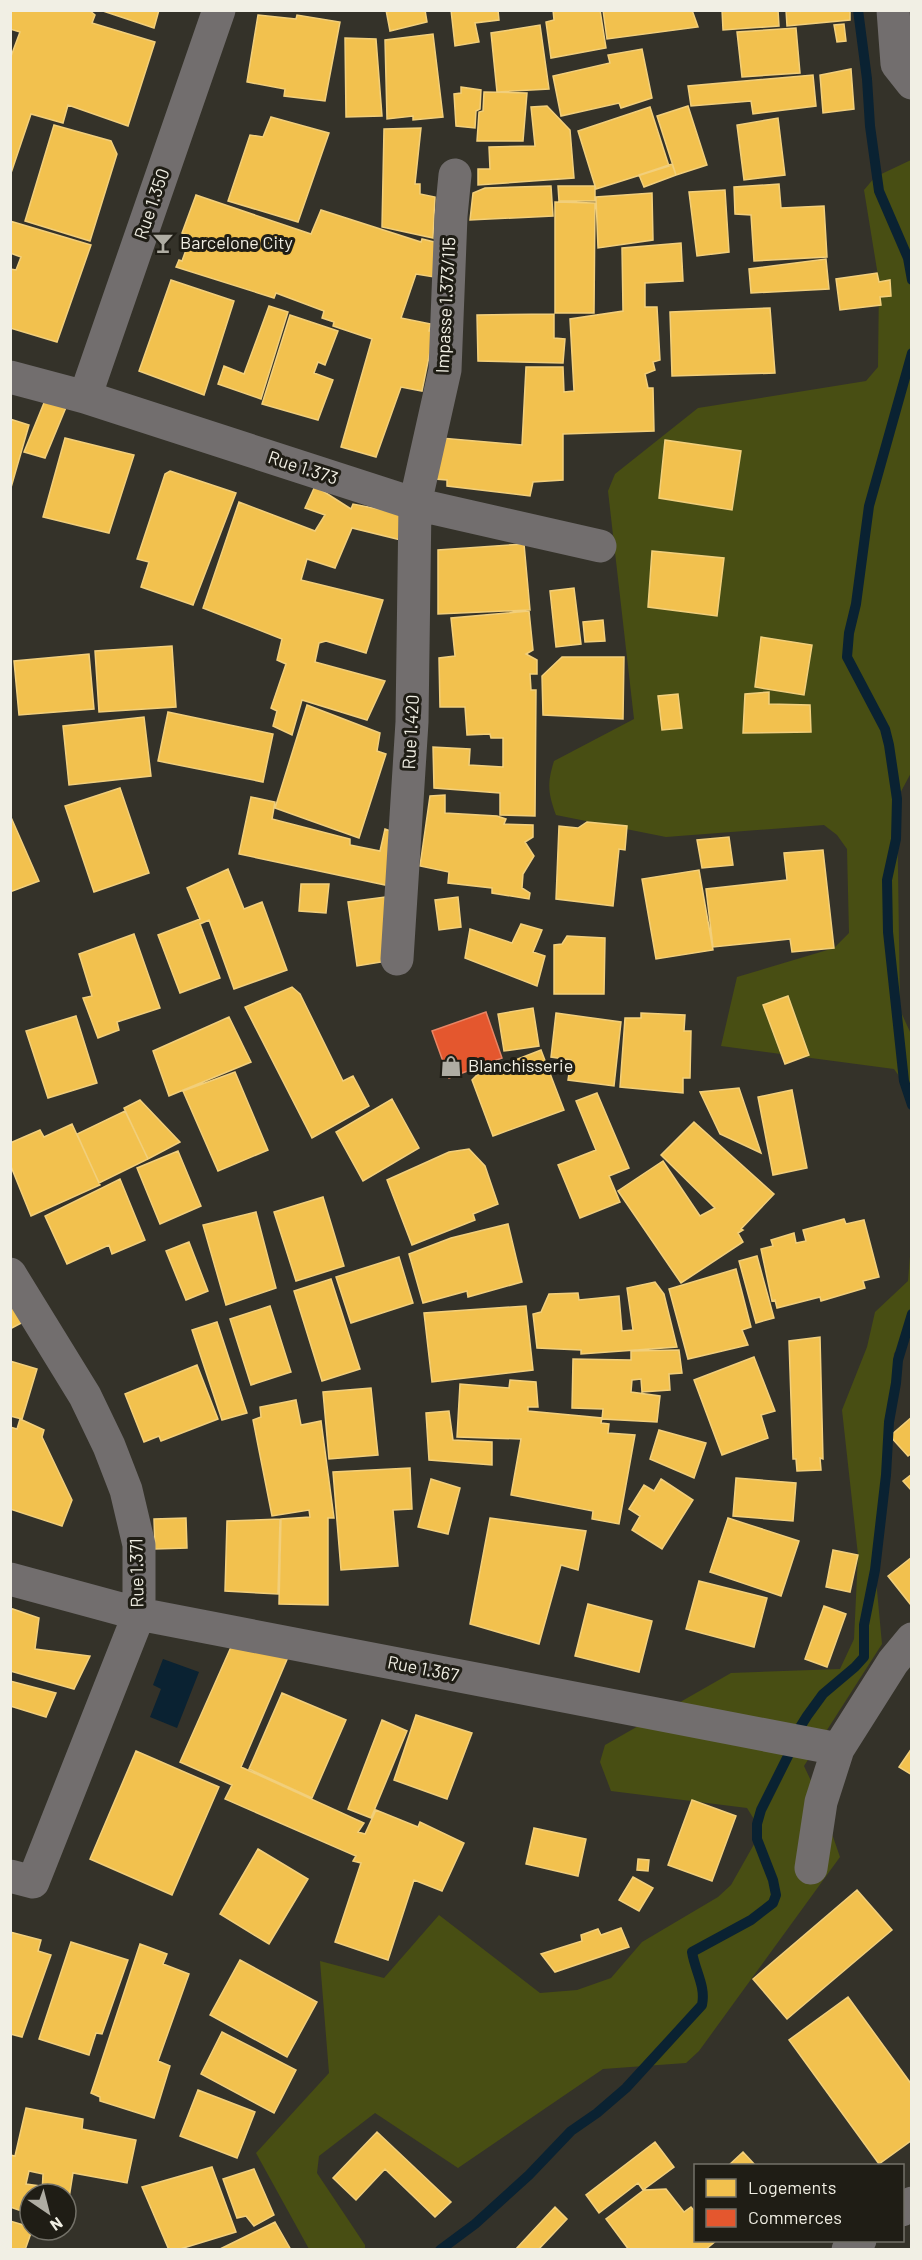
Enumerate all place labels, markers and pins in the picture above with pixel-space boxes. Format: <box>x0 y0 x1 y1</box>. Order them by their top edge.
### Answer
bar icon: Barcelone City <box>151 231 175 255</box>
place label: Barcelone City <box>180 231 293 253</box>
shop icon: Blanchisserie <box>439 1054 463 1078</box>
place label: Blanchisserie <box>468 1054 573 1076</box>

